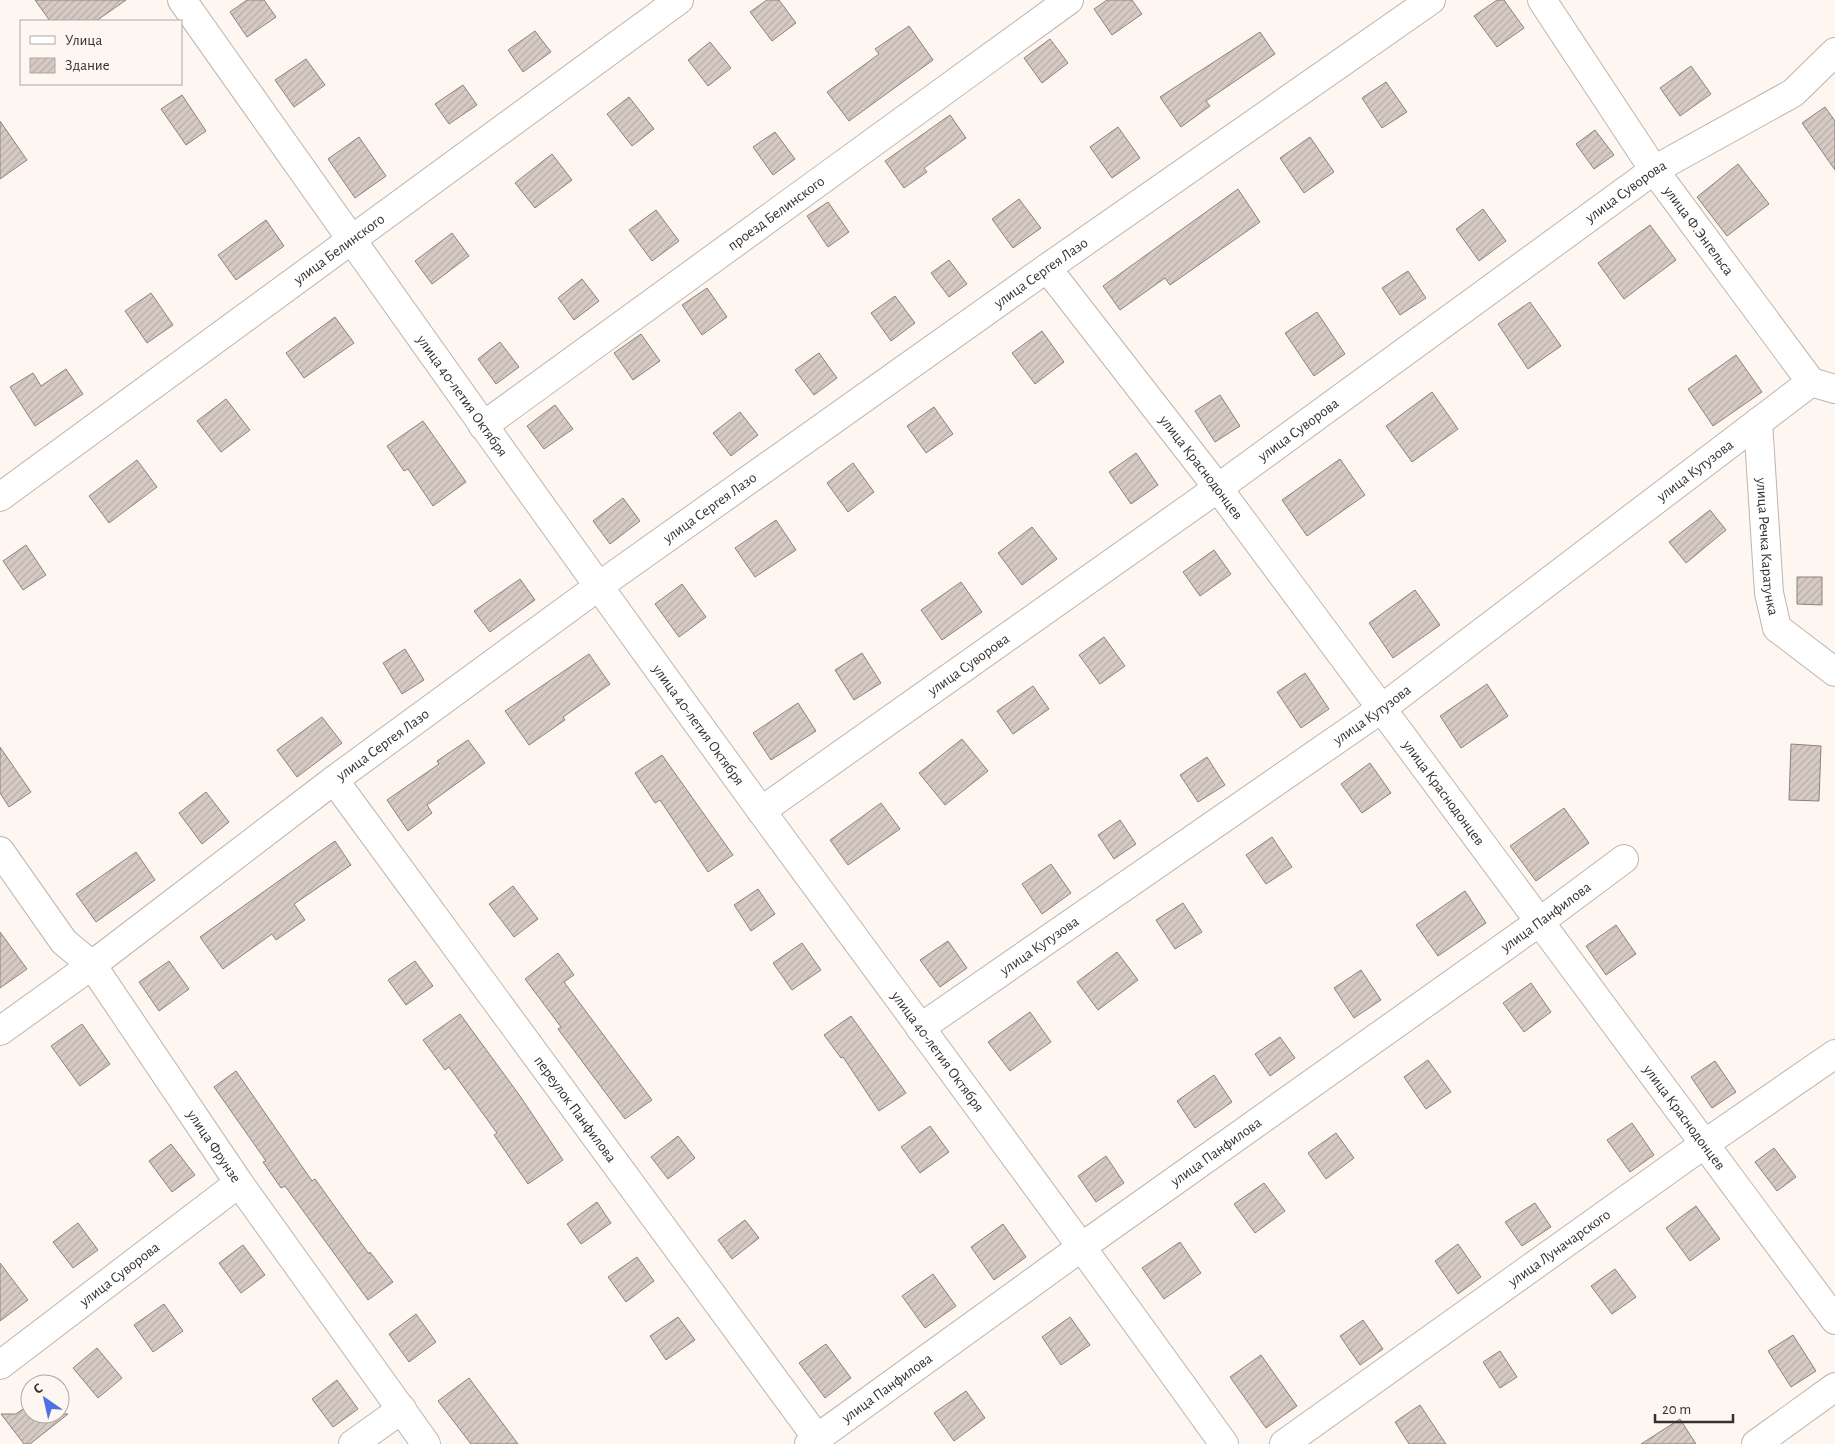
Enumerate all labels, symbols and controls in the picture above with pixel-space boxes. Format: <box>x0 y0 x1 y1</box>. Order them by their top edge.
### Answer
legend <box>20 20 182 85</box>
text: Улица <box>65 33 102 48</box>
text: Здание <box>65 58 110 73</box>
street label: улица Суворова <box>1582 157 1669 226</box>
street label: проезд Белинского <box>725 173 827 253</box>
street label: улица Ф.Энгельса <box>1660 182 1737 278</box>
street label: улица Белинского <box>290 211 387 288</box>
street label: улица Сергея Лазо <box>991 235 1090 311</box>
street label: улица 40-летия Октября <box>414 331 511 459</box>
street label: улица Суворова <box>1254 395 1341 464</box>
street label: улица Краснодонцев <box>1156 411 1246 522</box>
street label: улица Кутузова <box>1653 436 1736 505</box>
street label: улица Сергея Лазо <box>659 469 759 546</box>
street label: улица Речка Каратунка <box>1754 476 1781 617</box>
street label: улица Суворова <box>924 631 1012 699</box>
street label: улица 40-летия Октября <box>649 661 747 788</box>
street label: улица Кутузова <box>1329 682 1414 748</box>
street label: улица Сергея Лазо <box>333 706 432 784</box>
street label: улица Краснодонцев <box>1400 736 1488 848</box>
street label: улица Панфилова <box>1497 879 1594 955</box>
street label: улица Кутузова <box>996 913 1081 978</box>
street label: улица 40-летия Октября <box>888 988 987 1114</box>
street label: переулок Панфилова <box>531 1053 619 1165</box>
street label: улица Краснодонцев <box>1640 1061 1728 1173</box>
street label: улица Фрунзе <box>184 1106 244 1185</box>
street label: улица Панфилова <box>1167 1114 1264 1189</box>
street label: улица Луначарского <box>1505 1206 1613 1290</box>
street label: улица Суворова <box>76 1239 162 1310</box>
street label: улица Панфилова <box>838 1350 935 1426</box>
north arrow <box>20 1374 70 1424</box>
text: С <box>31 1381 46 1397</box>
scale bar <box>1655 1392 1732 1424</box>
text: 20 m <box>1662 1402 1691 1417</box>

